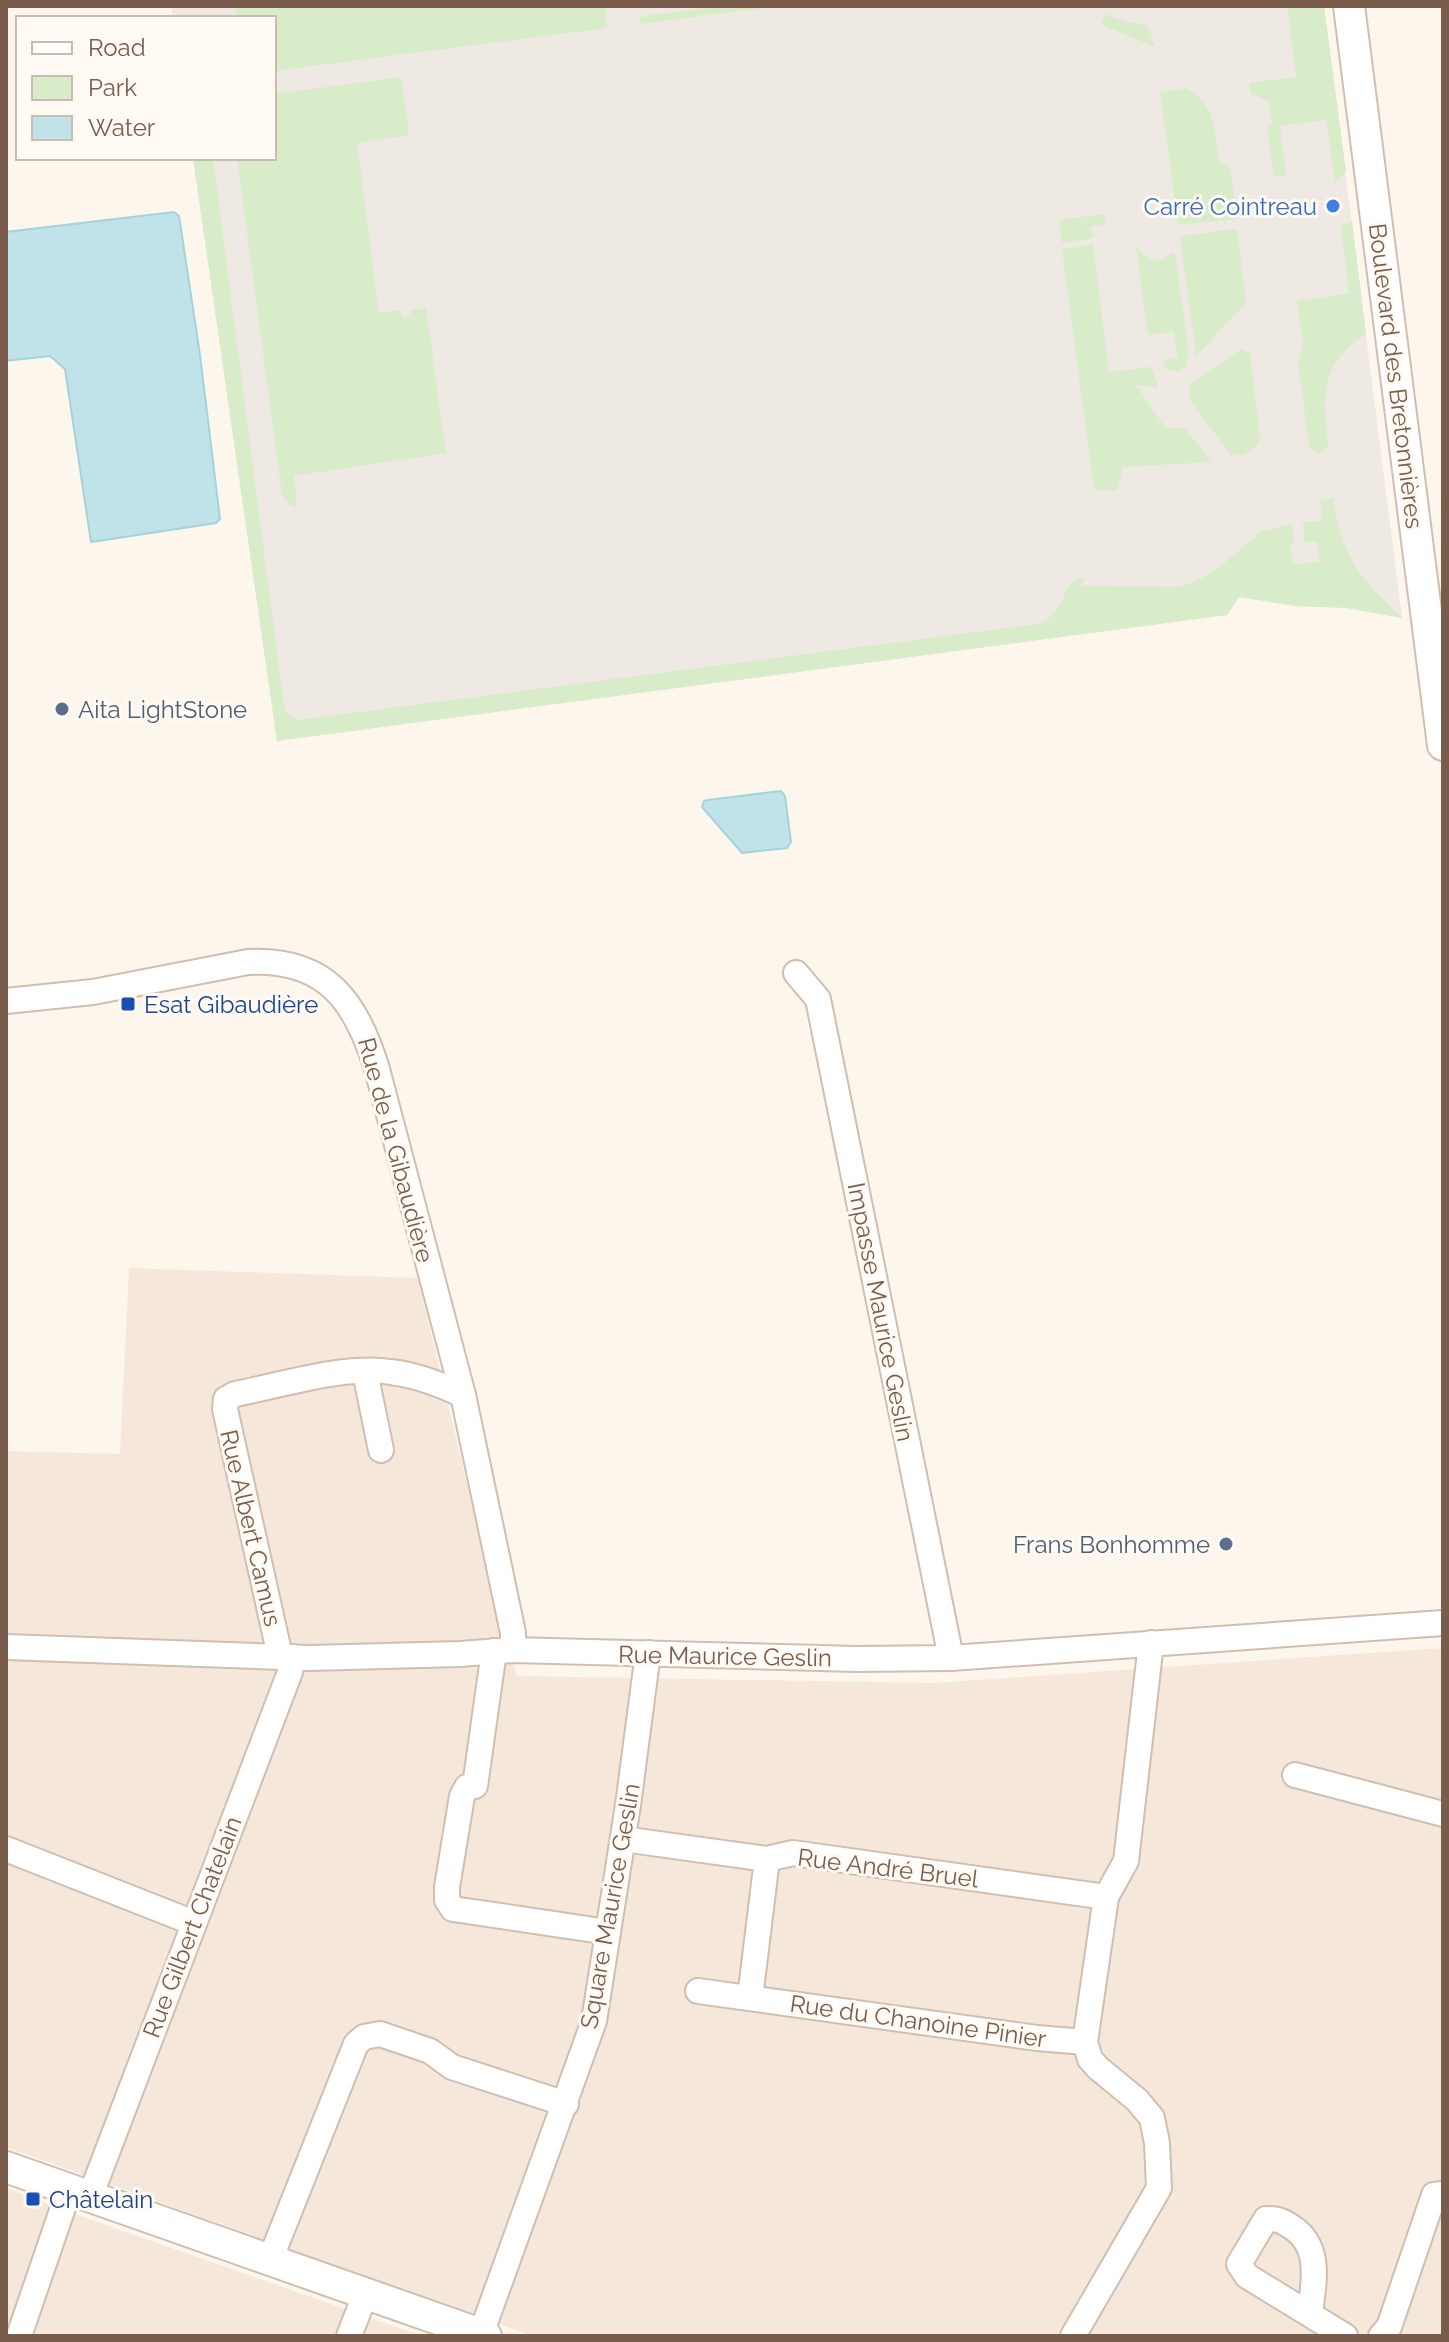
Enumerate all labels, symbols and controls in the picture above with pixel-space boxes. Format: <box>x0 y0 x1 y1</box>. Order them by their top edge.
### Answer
legend <box>16 16 276 160</box>
text: Road <box>88 33 146 62</box>
text: Park <box>88 73 137 102</box>
text: Water <box>88 113 156 142</box>
place label: Carré Cointreau <box>1143 192 1317 221</box>
marker: Carré Cointreau <box>1324 197 1342 215</box>
street label: Boulevard des Bretonnières <box>1363 222 1429 530</box>
place label: Aita LightStone <box>78 695 247 724</box>
marker: Aita LightStone <box>53 700 71 718</box>
place label: Esat Gibaudière <box>144 990 318 1019</box>
marker: Esat Gibaudière <box>119 995 137 1013</box>
street label: Rue de la Gibaudière <box>352 1034 440 1266</box>
street label: Impasse Maurice Geslin <box>842 1180 920 1444</box>
street label: Rue Albert Camus <box>214 1427 288 1629</box>
place label: Frans Bonhomme <box>1013 1530 1210 1559</box>
marker: Frans Bonhomme <box>1217 1535 1235 1553</box>
street label: Rue Maurice Geslin <box>618 1640 832 1672</box>
street label: Square Maurice Geslin <box>574 1781 646 2031</box>
street label: Rue Gilbert Chatelain <box>136 1812 248 2042</box>
street label: Rue André Bruel <box>796 1843 980 1894</box>
street label: Rue du Chanoine Pinier <box>788 1989 1049 2053</box>
place label: Châtelain <box>49 2185 153 2214</box>
marker: Châtelain <box>24 2190 42 2208</box>

